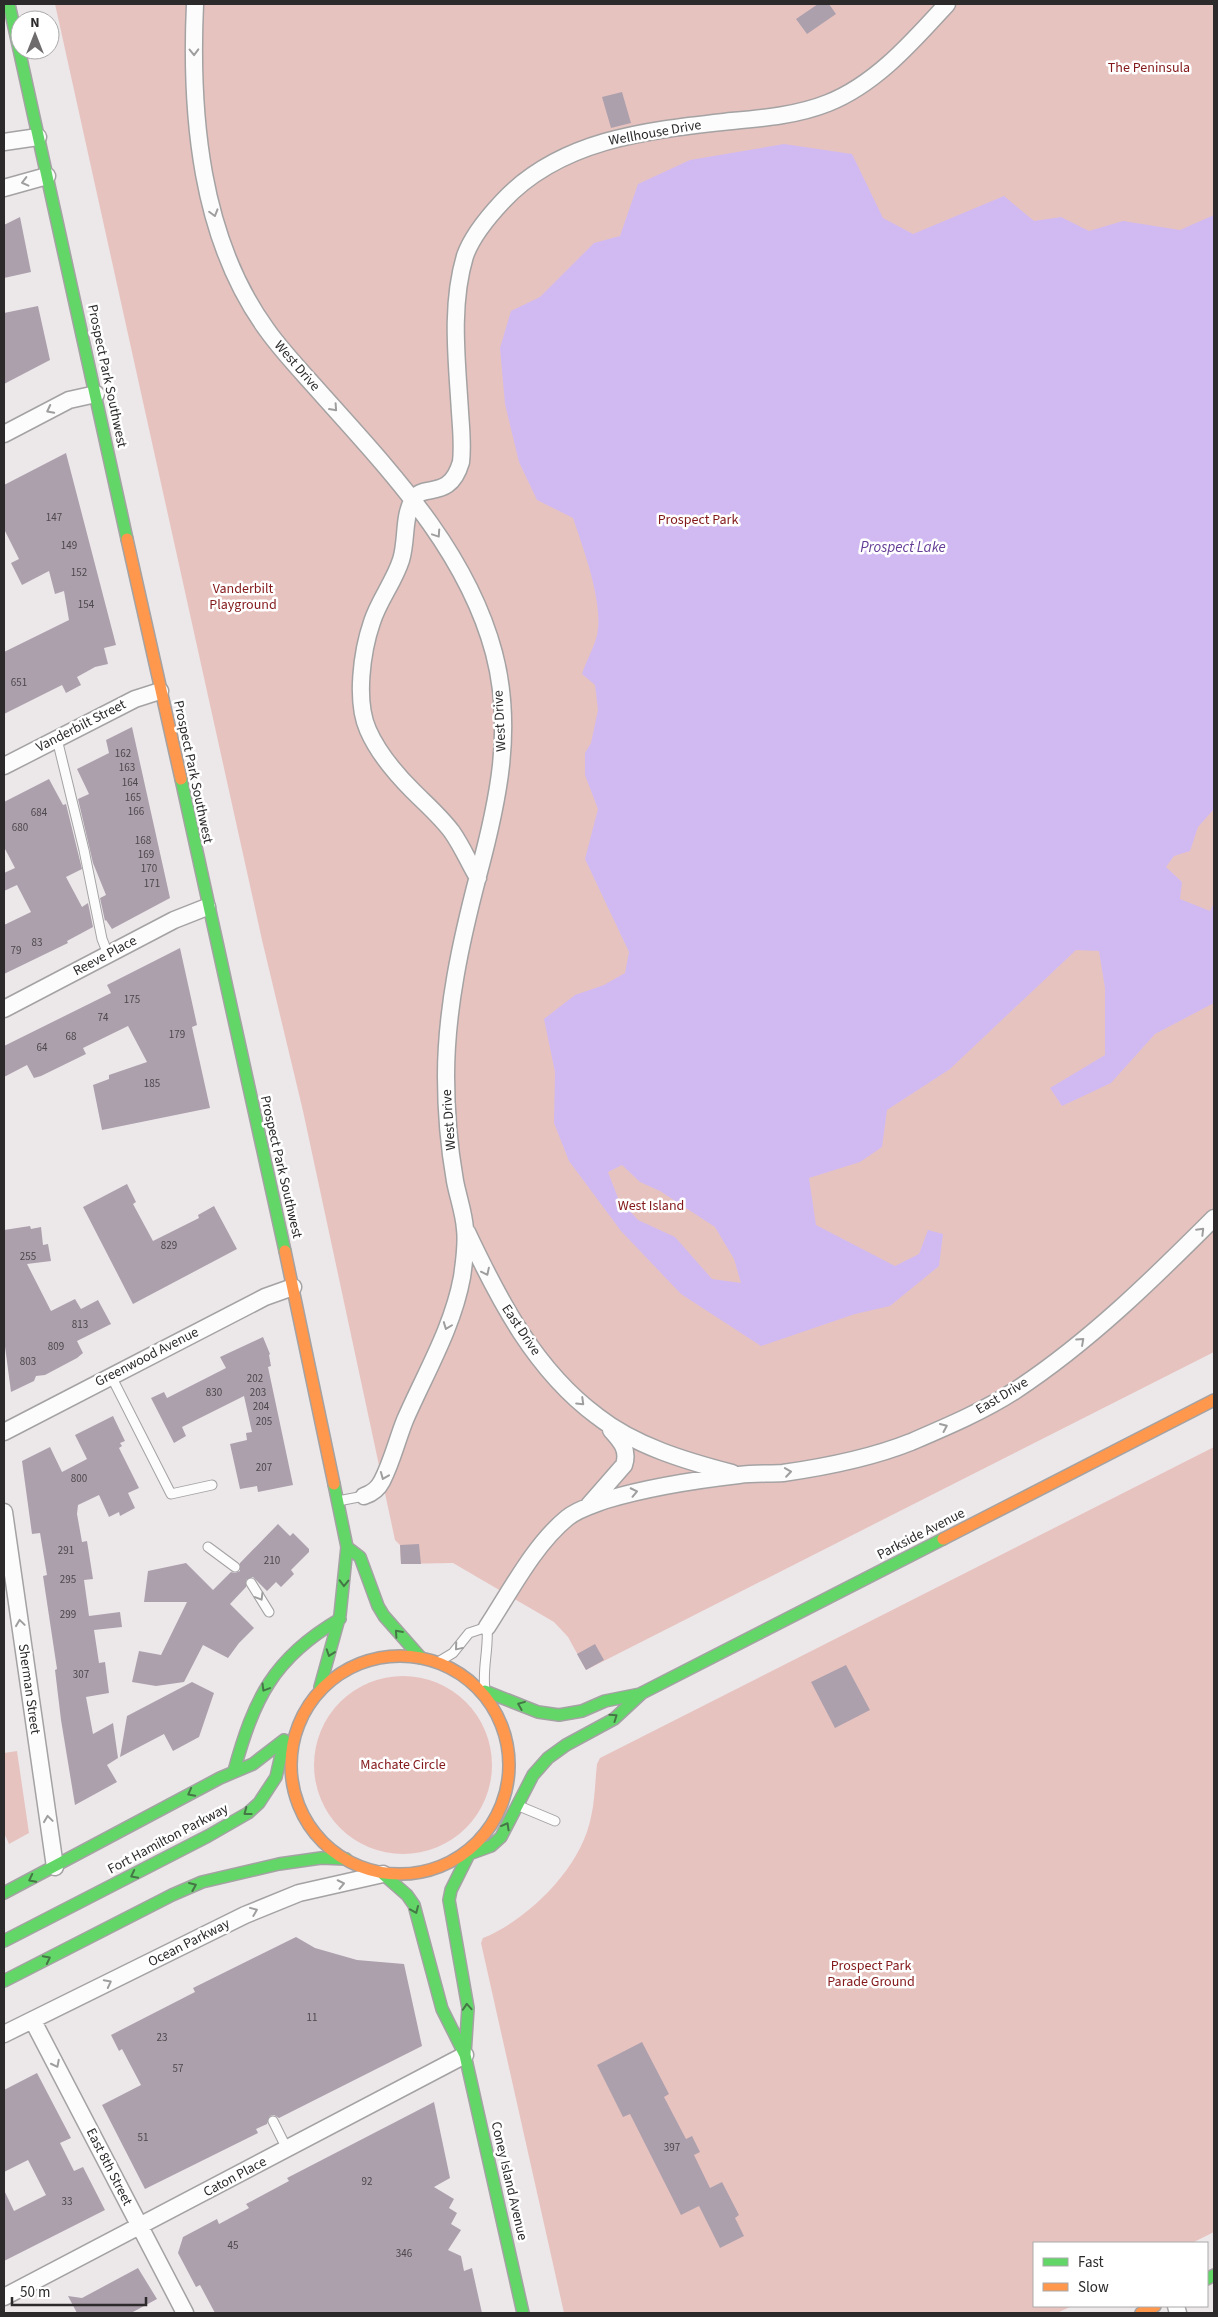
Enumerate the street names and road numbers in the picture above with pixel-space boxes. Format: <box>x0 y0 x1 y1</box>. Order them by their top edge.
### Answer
street label: Wellhouse Drive <box>607 115 703 151</box>
street label: Prospect Park Southwest <box>82 303 132 450</box>
street label: West Drive <box>269 336 325 396</box>
street label: West Drive <box>488 690 512 752</box>
street label: Vanderbilt Street <box>33 695 130 757</box>
street label: Prospect Park Southwest <box>168 699 218 846</box>
street label: Reeve Place <box>70 931 140 981</box>
street label: West Drive <box>437 1089 461 1151</box>
street label: Prospect Park Southwest <box>255 1094 307 1241</box>
street label: East Drive <box>497 1300 546 1360</box>
street label: Greenwood Avenue <box>92 1322 202 1392</box>
street label: East Drive <box>972 1372 1032 1419</box>
street label: Parkside Avenue <box>874 1503 968 1565</box>
street label: Sherman Street <box>13 1643 45 1736</box>
street label: Fort Hamilton Parkway <box>104 1799 232 1879</box>
street label: Ocean Parkway <box>145 1914 234 1972</box>
street label: Coney Island Avenue <box>486 2120 532 2242</box>
street label: East 8th Street <box>81 2125 137 2210</box>
street label: Caton Place <box>200 2152 270 2202</box>

